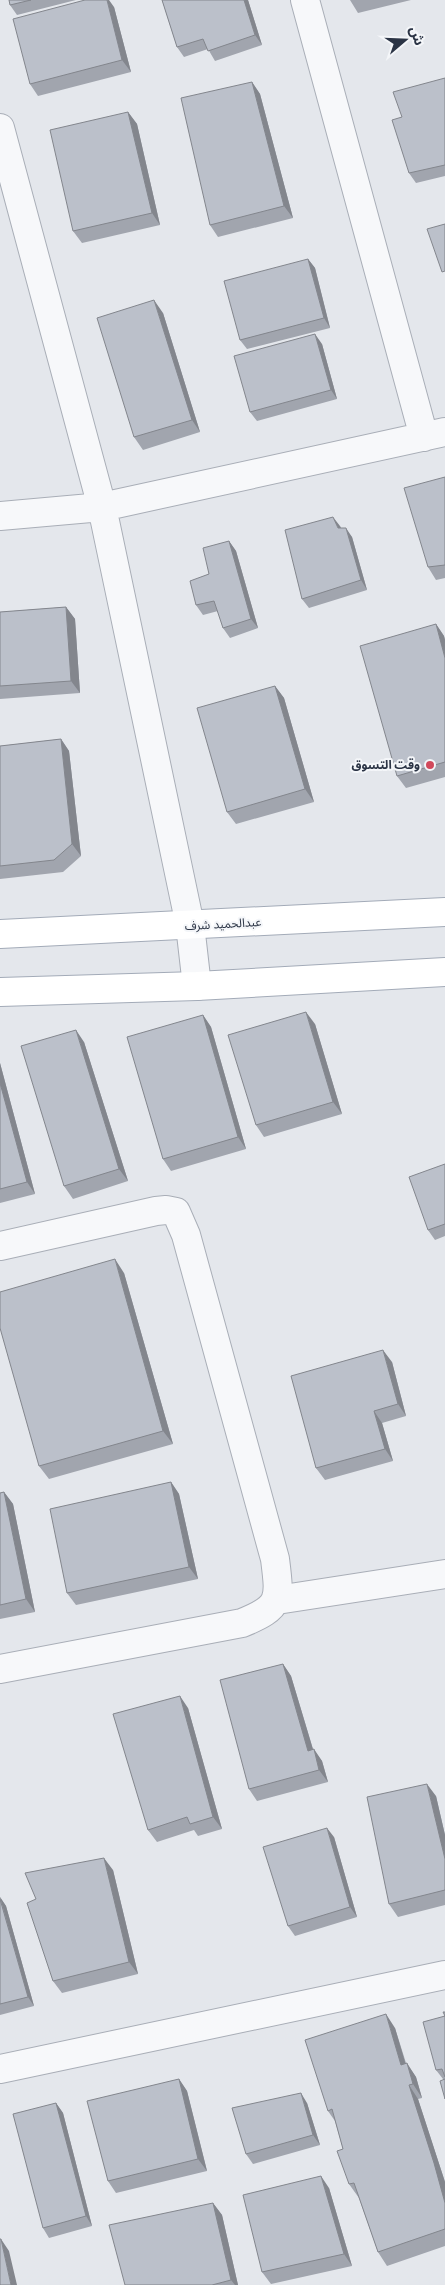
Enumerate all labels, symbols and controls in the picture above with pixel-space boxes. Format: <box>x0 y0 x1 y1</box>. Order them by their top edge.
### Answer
north arrow <box>380 15 430 65</box>
text: ش <box>405 23 430 48</box>
place label: وقت التسوق <box>351 756 420 773</box>
marker: وقت التسوق <box>424 759 436 771</box>
street label: عبدالحميد شرف <box>184 913 262 934</box>

